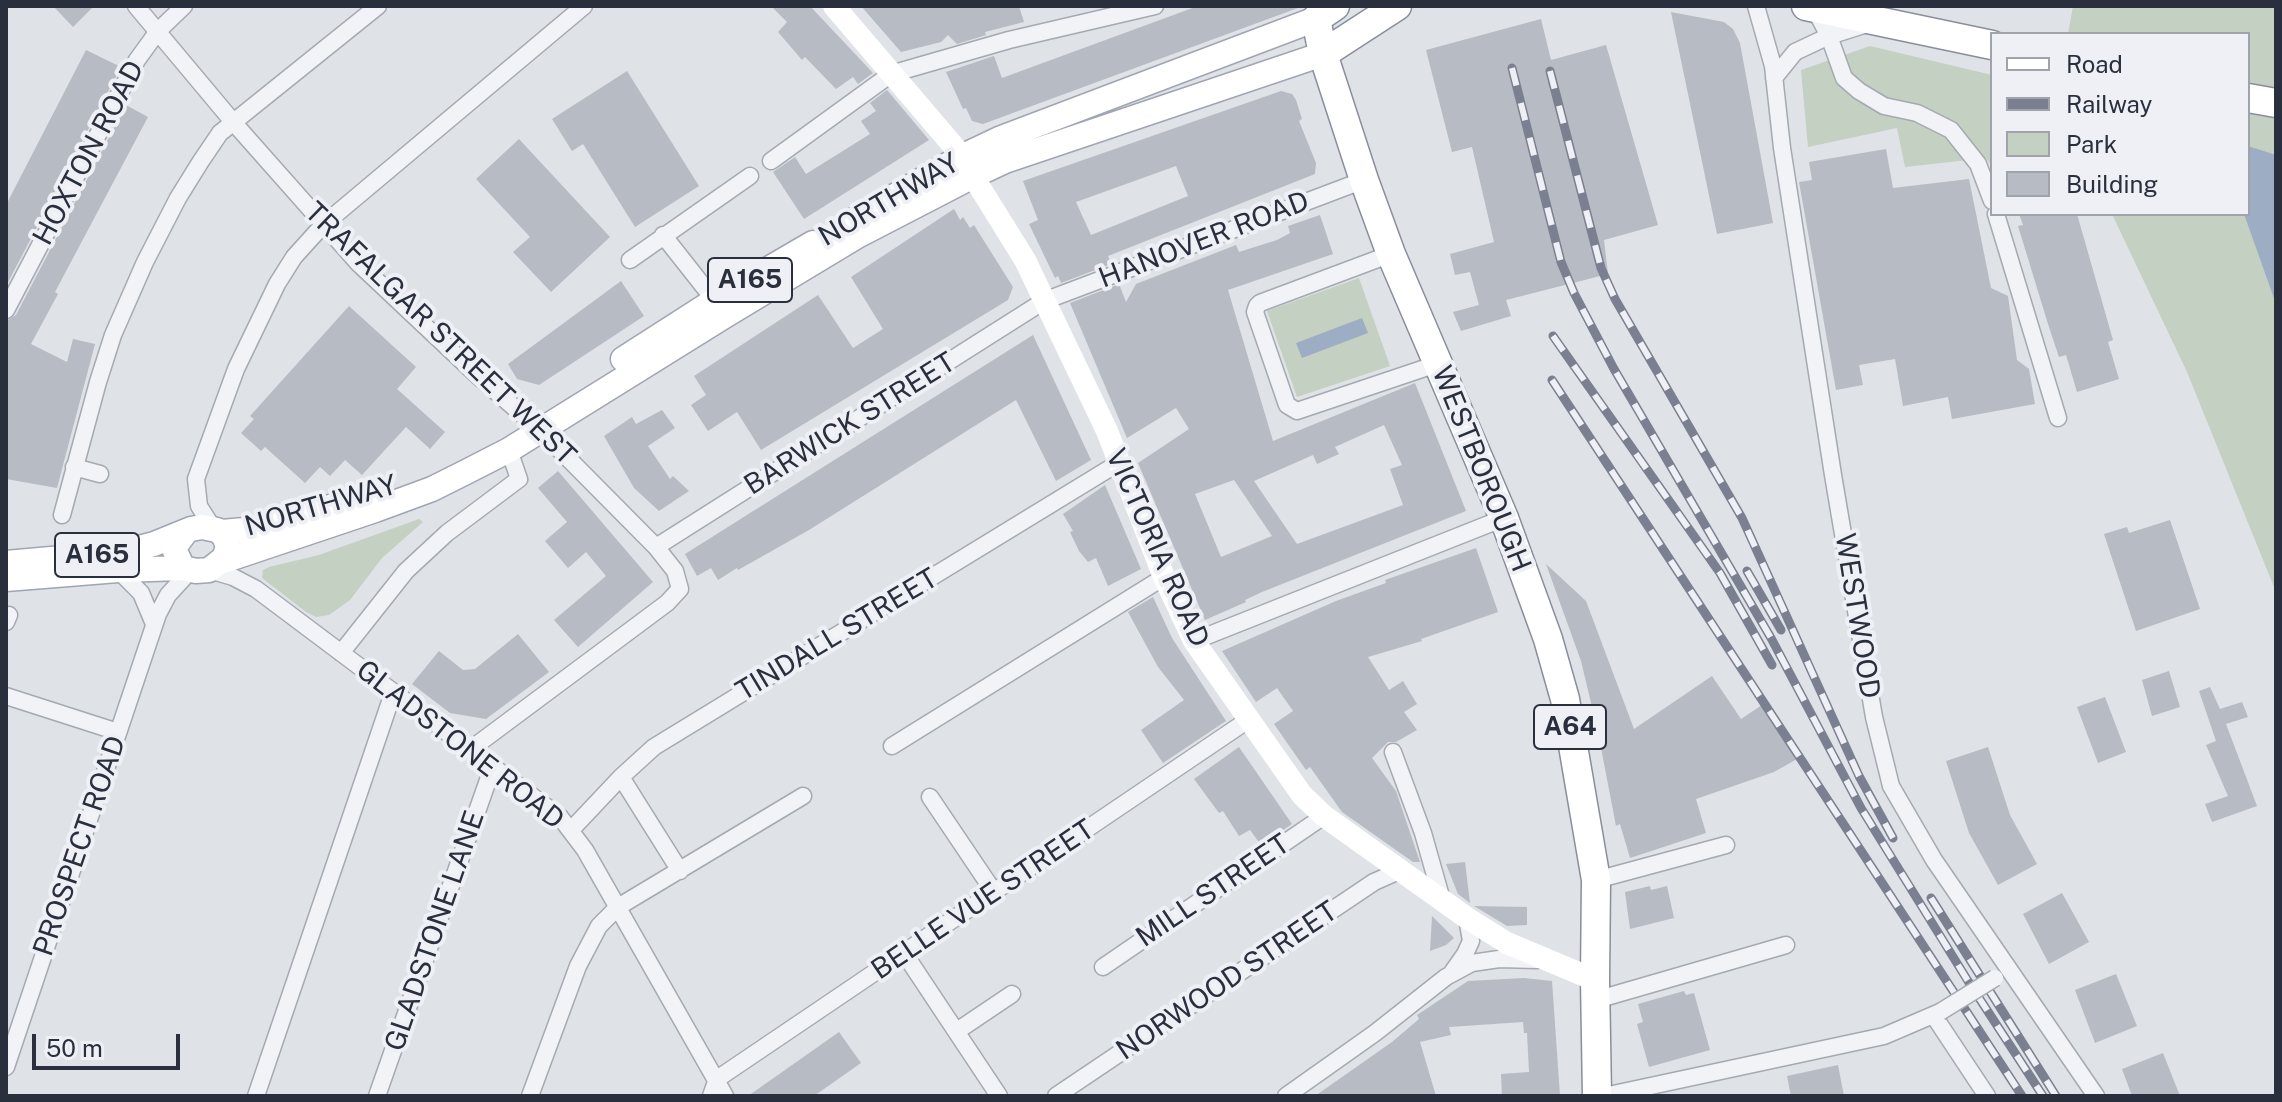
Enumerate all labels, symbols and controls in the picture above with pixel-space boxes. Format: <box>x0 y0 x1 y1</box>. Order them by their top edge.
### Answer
legend <box>1990 32 2250 216</box>
text: Road <box>2066 50 2123 78</box>
street label: HOXTON ROAD <box>26 55 152 251</box>
text: Railway <box>2066 90 2152 118</box>
text: Park <box>2066 130 2117 158</box>
street label: NORTHWAY <box>813 146 965 254</box>
text: Building <box>2066 170 2158 198</box>
street label: HANOVER ROAD <box>1094 184 1314 296</box>
street label: TRAFALGAR STREET WEST <box>297 196 583 472</box>
road number: A165 <box>708 258 792 302</box>
street label: BARWICK STREET <box>738 346 962 502</box>
street label: WESTBOROUGH <box>1424 361 1538 577</box>
street label: VICTORIA ROAD <box>1098 444 1216 652</box>
street label: NORTHWAY <box>241 468 401 544</box>
street label: WESTWOOD <box>1827 531 1887 701</box>
road number: A165 <box>55 533 139 577</box>
street label: TINDALL STREET <box>730 562 944 708</box>
street label: GLADSTONE ROAD <box>349 653 571 837</box>
road number: A64 <box>1534 705 1606 749</box>
street label: PROSPECT ROAD <box>27 732 133 960</box>
street label: GLADSTONE LANE <box>378 807 492 1055</box>
street label: BELLE VUE STREET <box>865 813 1101 987</box>
street label: MILL STREET <box>1130 827 1296 955</box>
street label: NORWOOD STREET <box>1110 895 1344 1067</box>
scale bar <box>36 1018 184 1068</box>
text: 50 m <box>46 1034 103 1062</box>

